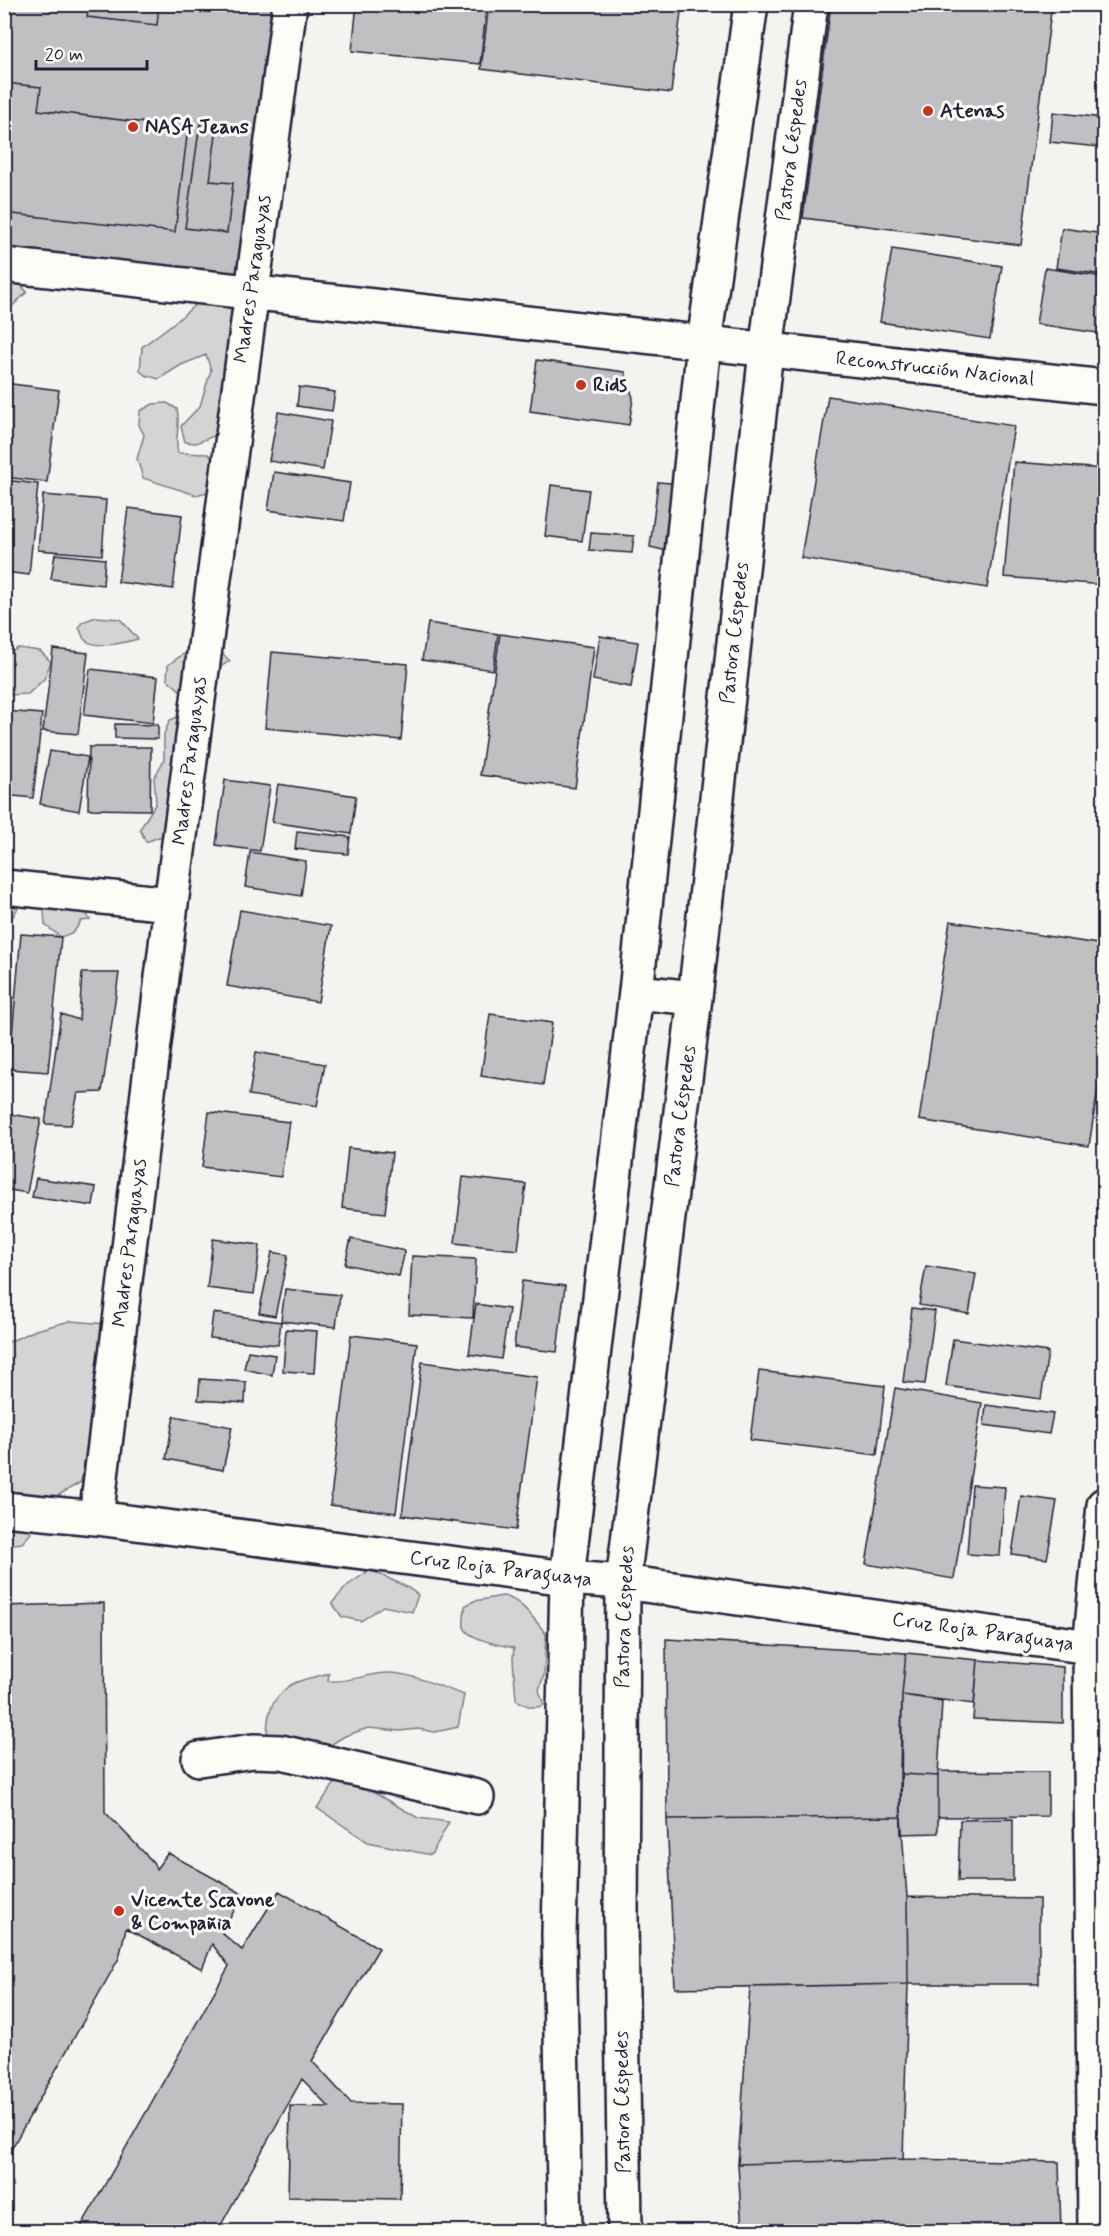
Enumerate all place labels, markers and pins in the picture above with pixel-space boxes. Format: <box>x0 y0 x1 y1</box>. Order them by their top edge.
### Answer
place label: Atenas <box>940 98 1005 125</box>
marker: Atenas <box>921 104 935 118</box>
place label: NASA Jeans <box>145 114 249 141</box>
marker: NASA Jeans <box>126 120 140 134</box>
place label: Rids <box>593 372 627 399</box>
marker: Rids <box>574 378 588 392</box>
place label: Vicente Scavone & Compañia <box>131 1887 275 1937</box>
marker: Vicente Scavone & Compañia <box>112 1904 126 1918</box>

